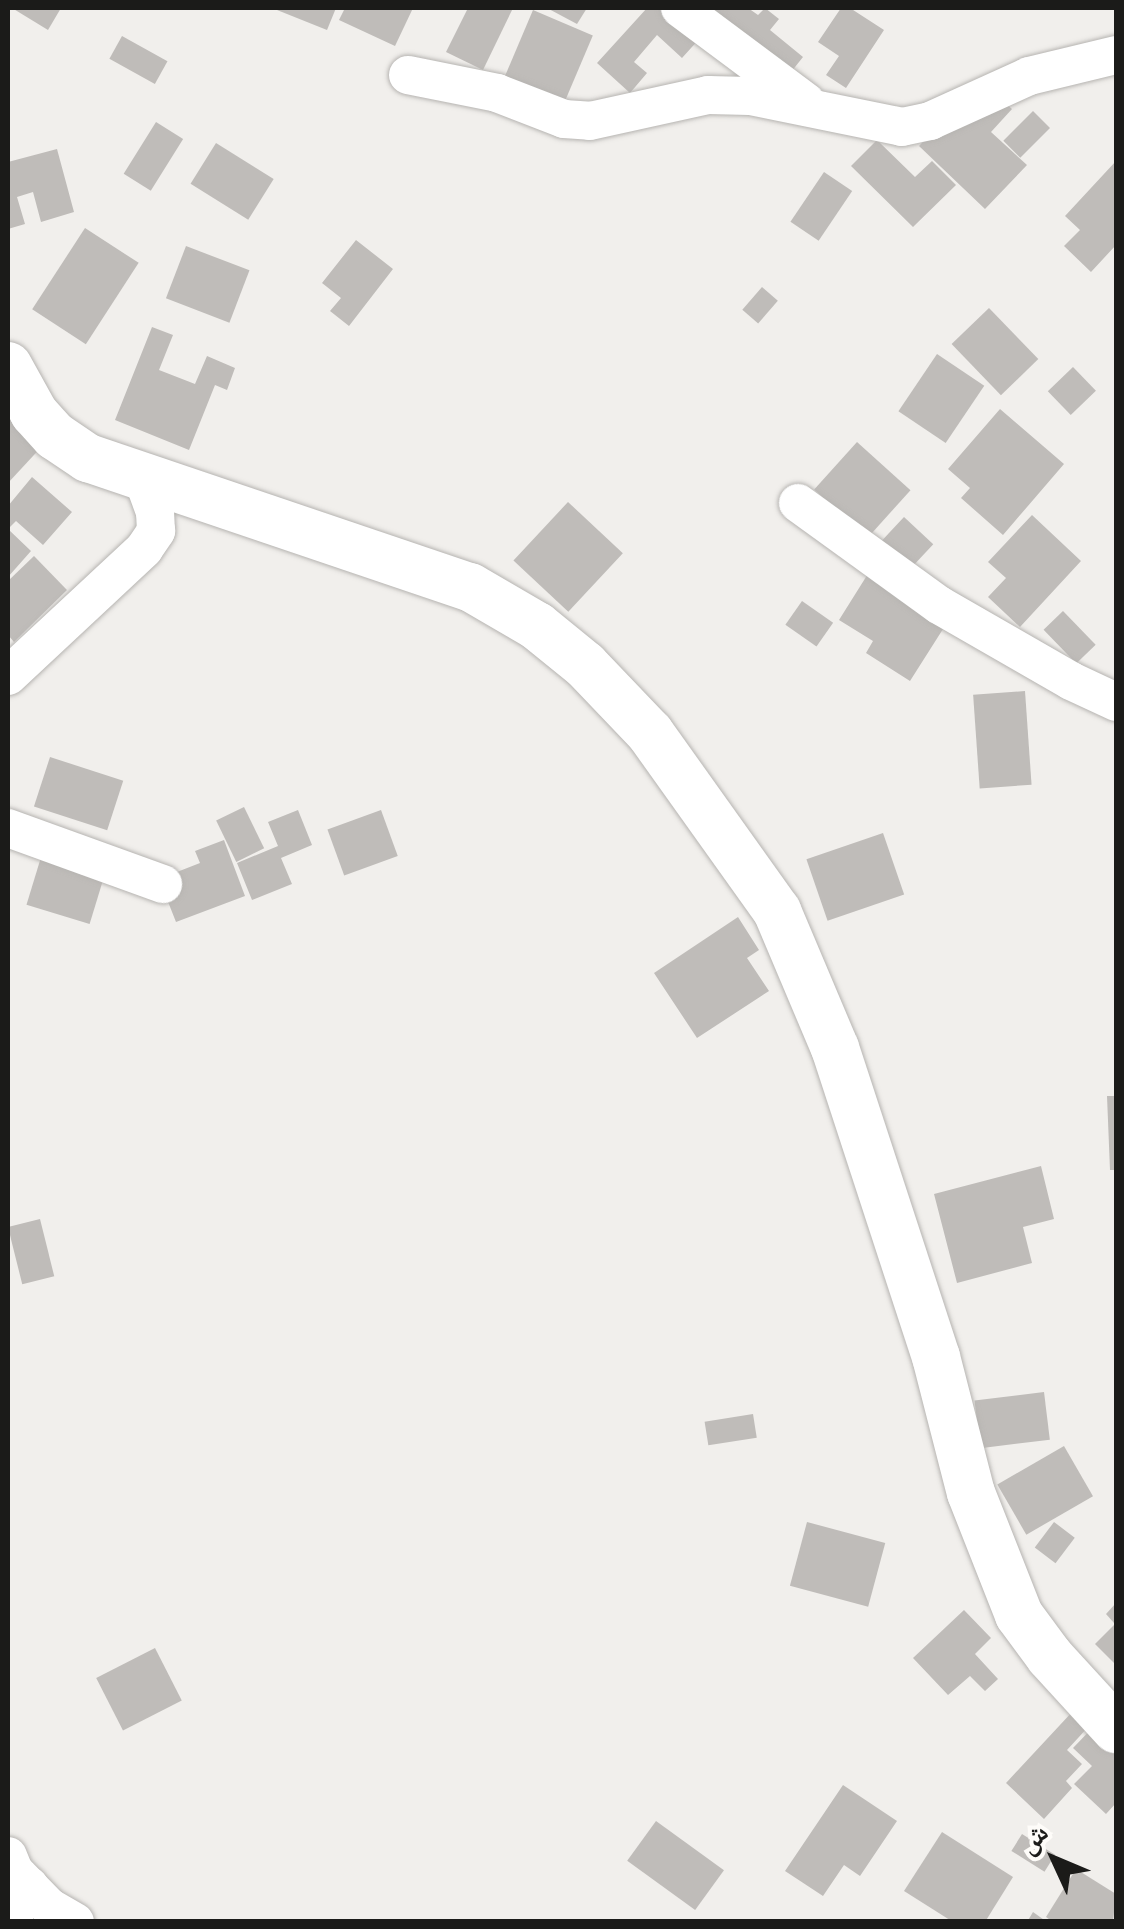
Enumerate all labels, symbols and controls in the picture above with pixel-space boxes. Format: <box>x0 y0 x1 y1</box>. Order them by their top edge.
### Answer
north arrow <box>1004 1809 1104 1909</box>
text: ش <box>1008 1814 1056 1861</box>

